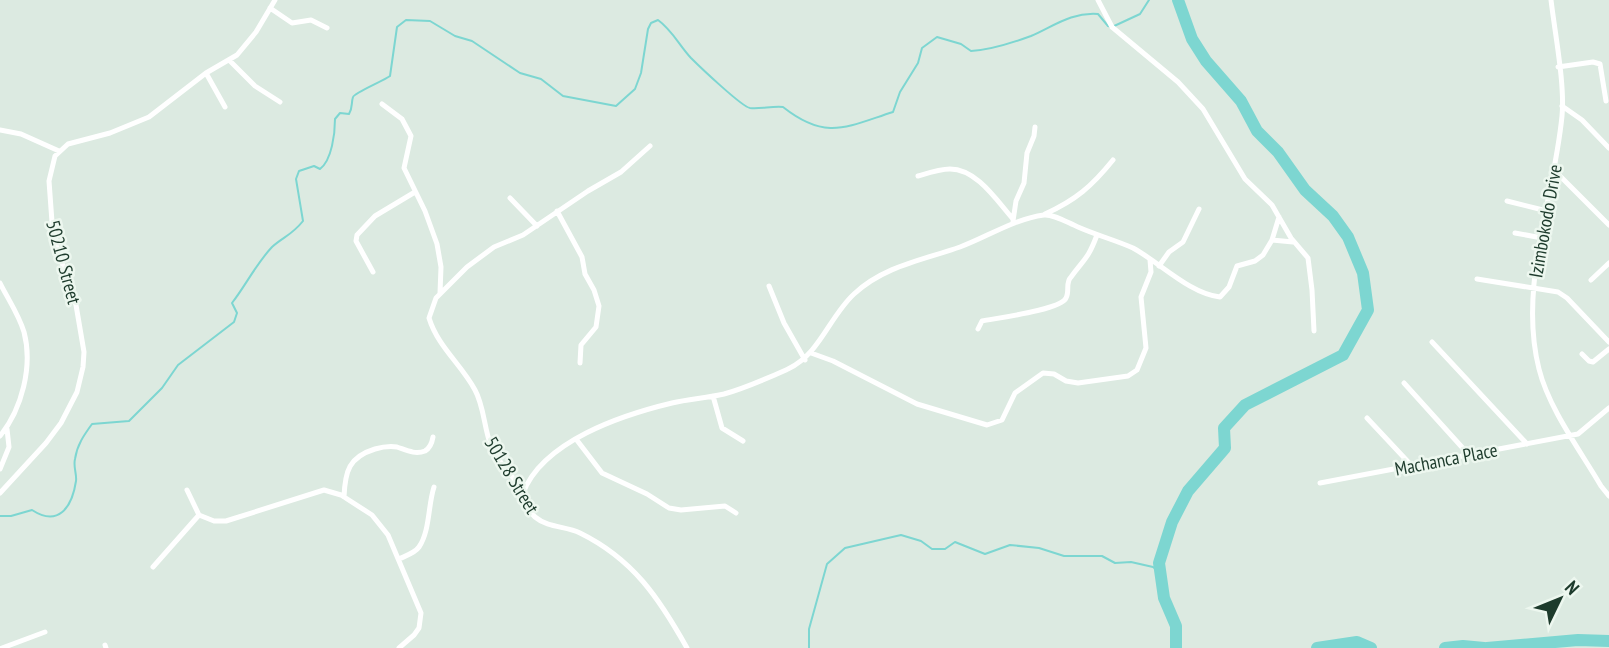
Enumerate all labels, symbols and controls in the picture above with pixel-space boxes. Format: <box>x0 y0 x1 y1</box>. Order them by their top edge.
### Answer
street label: Izimbokodo Drive <box>1523 162 1567 280</box>
street label: 50210 Street <box>41 217 87 307</box>
street label: 50128 Street <box>480 432 545 519</box>
street label: Machanca Place <box>1393 437 1500 481</box>
north arrow <box>1525 564 1595 634</box>
text: N <box>1560 575 1585 599</box>

